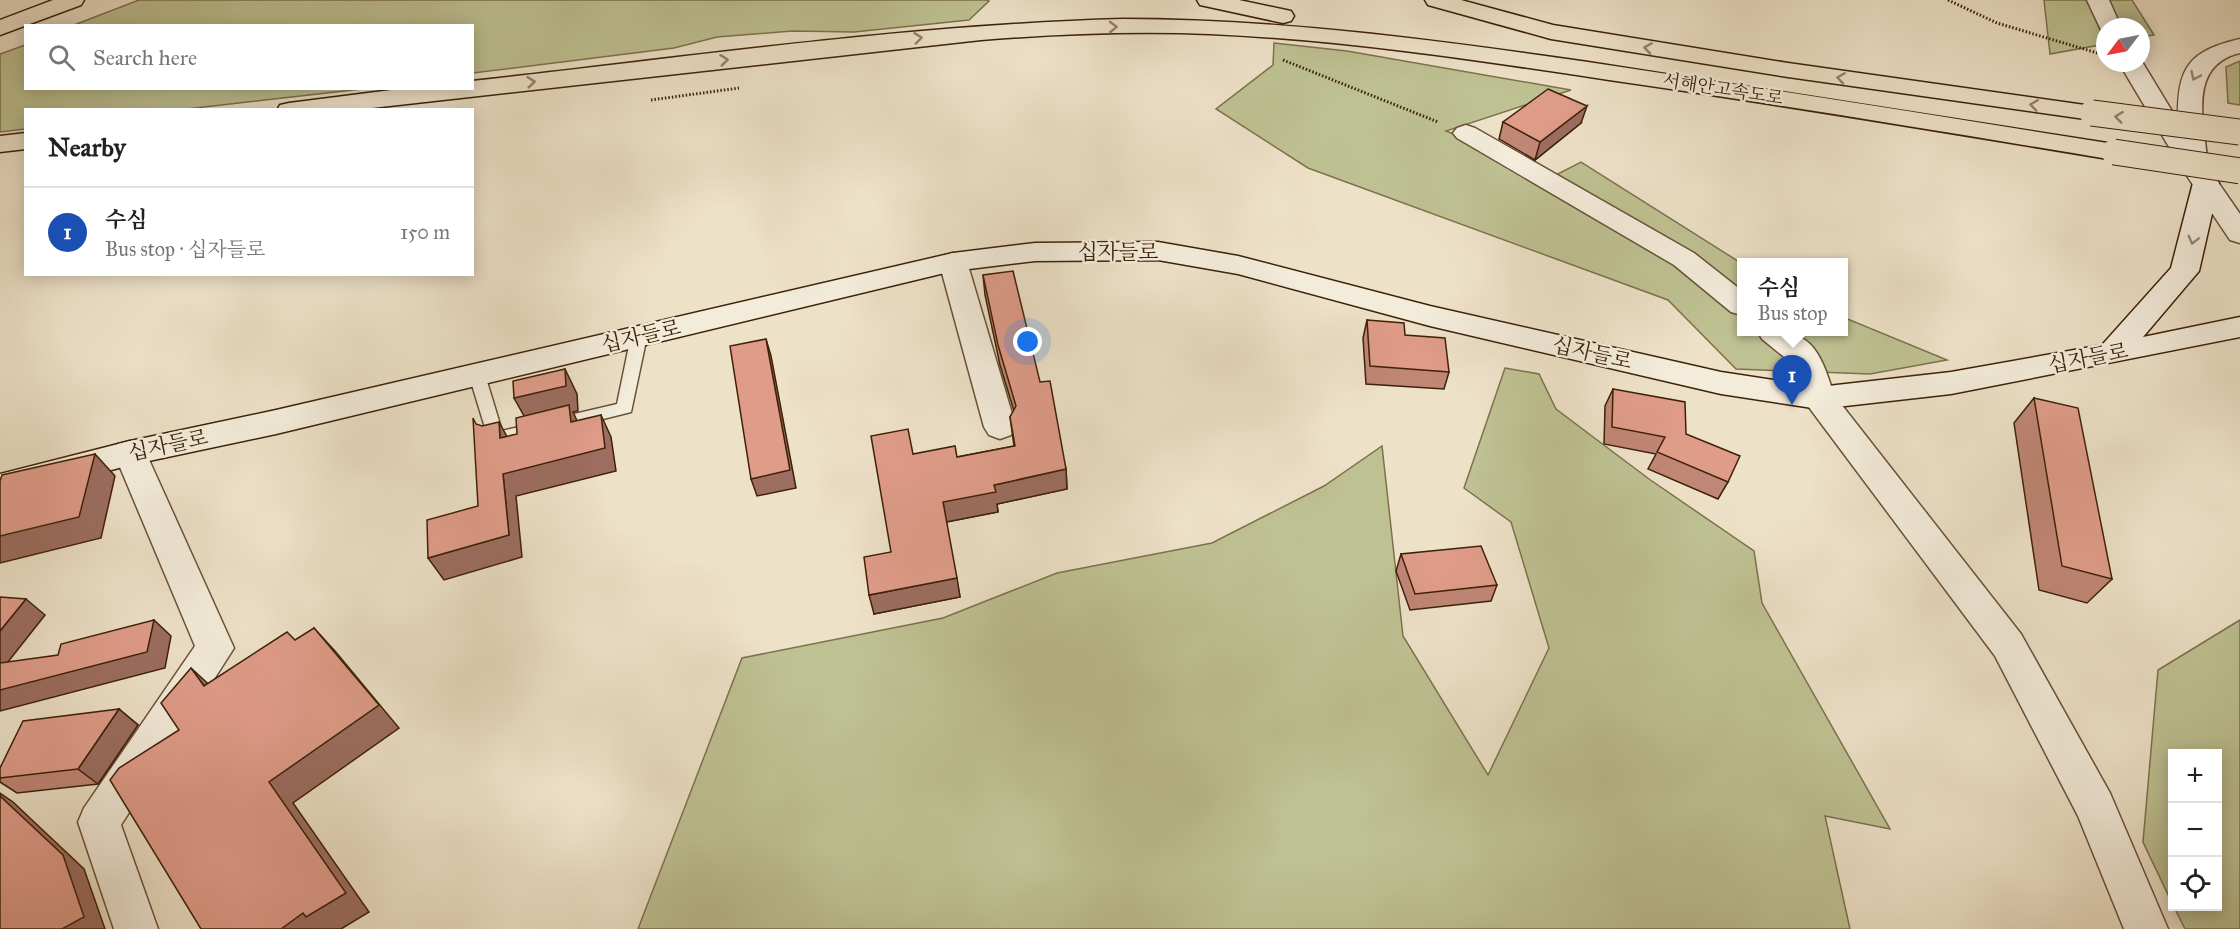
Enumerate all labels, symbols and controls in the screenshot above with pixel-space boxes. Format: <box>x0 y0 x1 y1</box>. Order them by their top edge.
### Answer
north arrow <box>2096 18 2150 72</box>
one-way arrow <box>1108 21 1117 33</box>
search box <box>24 24 474 90</box>
one-way arrow <box>914 32 923 44</box>
icon: search <box>45 41 78 74</box>
one-way arrow <box>1644 42 1653 54</box>
text: Search here <box>93 44 197 71</box>
one-way arrow <box>720 54 729 67</box>
street label: 서해안고속도로 <box>1661 69 1785 109</box>
one-way arrow <box>2191 69 2203 80</box>
one-way arrow <box>1837 72 1846 84</box>
one-way arrow <box>526 76 535 89</box>
one-way arrow <box>2030 99 2039 111</box>
one-way arrow <box>2115 111 2124 123</box>
text: Nearby <box>48 131 126 163</box>
text: 수심 <box>105 206 148 233</box>
text: 1 <box>64 220 71 244</box>
text: 150 m <box>400 220 450 244</box>
one-way arrow <box>2187 235 2200 245</box>
text: Bus stop · 십자들로 <box>105 237 265 261</box>
street label: 십자들로 <box>1077 239 1159 265</box>
popup <box>1737 258 1848 336</box>
text: 수심 <box>1757 274 1800 301</box>
text: Bus stop <box>1757 301 1828 325</box>
street label: 십자들로 <box>599 314 683 358</box>
your location <box>1013 327 1042 356</box>
street label: 십자들로 <box>1550 331 1634 375</box>
street label: 십자들로 <box>2046 337 2130 379</box>
pin: 1 <box>1772 356 1812 405</box>
street label: 십자들로 <box>126 424 210 466</box>
map controls <box>2168 749 2222 911</box>
button: + <box>2168 749 2222 803</box>
button: − <box>2168 803 2222 857</box>
button: locate <box>2168 857 2222 911</box>

